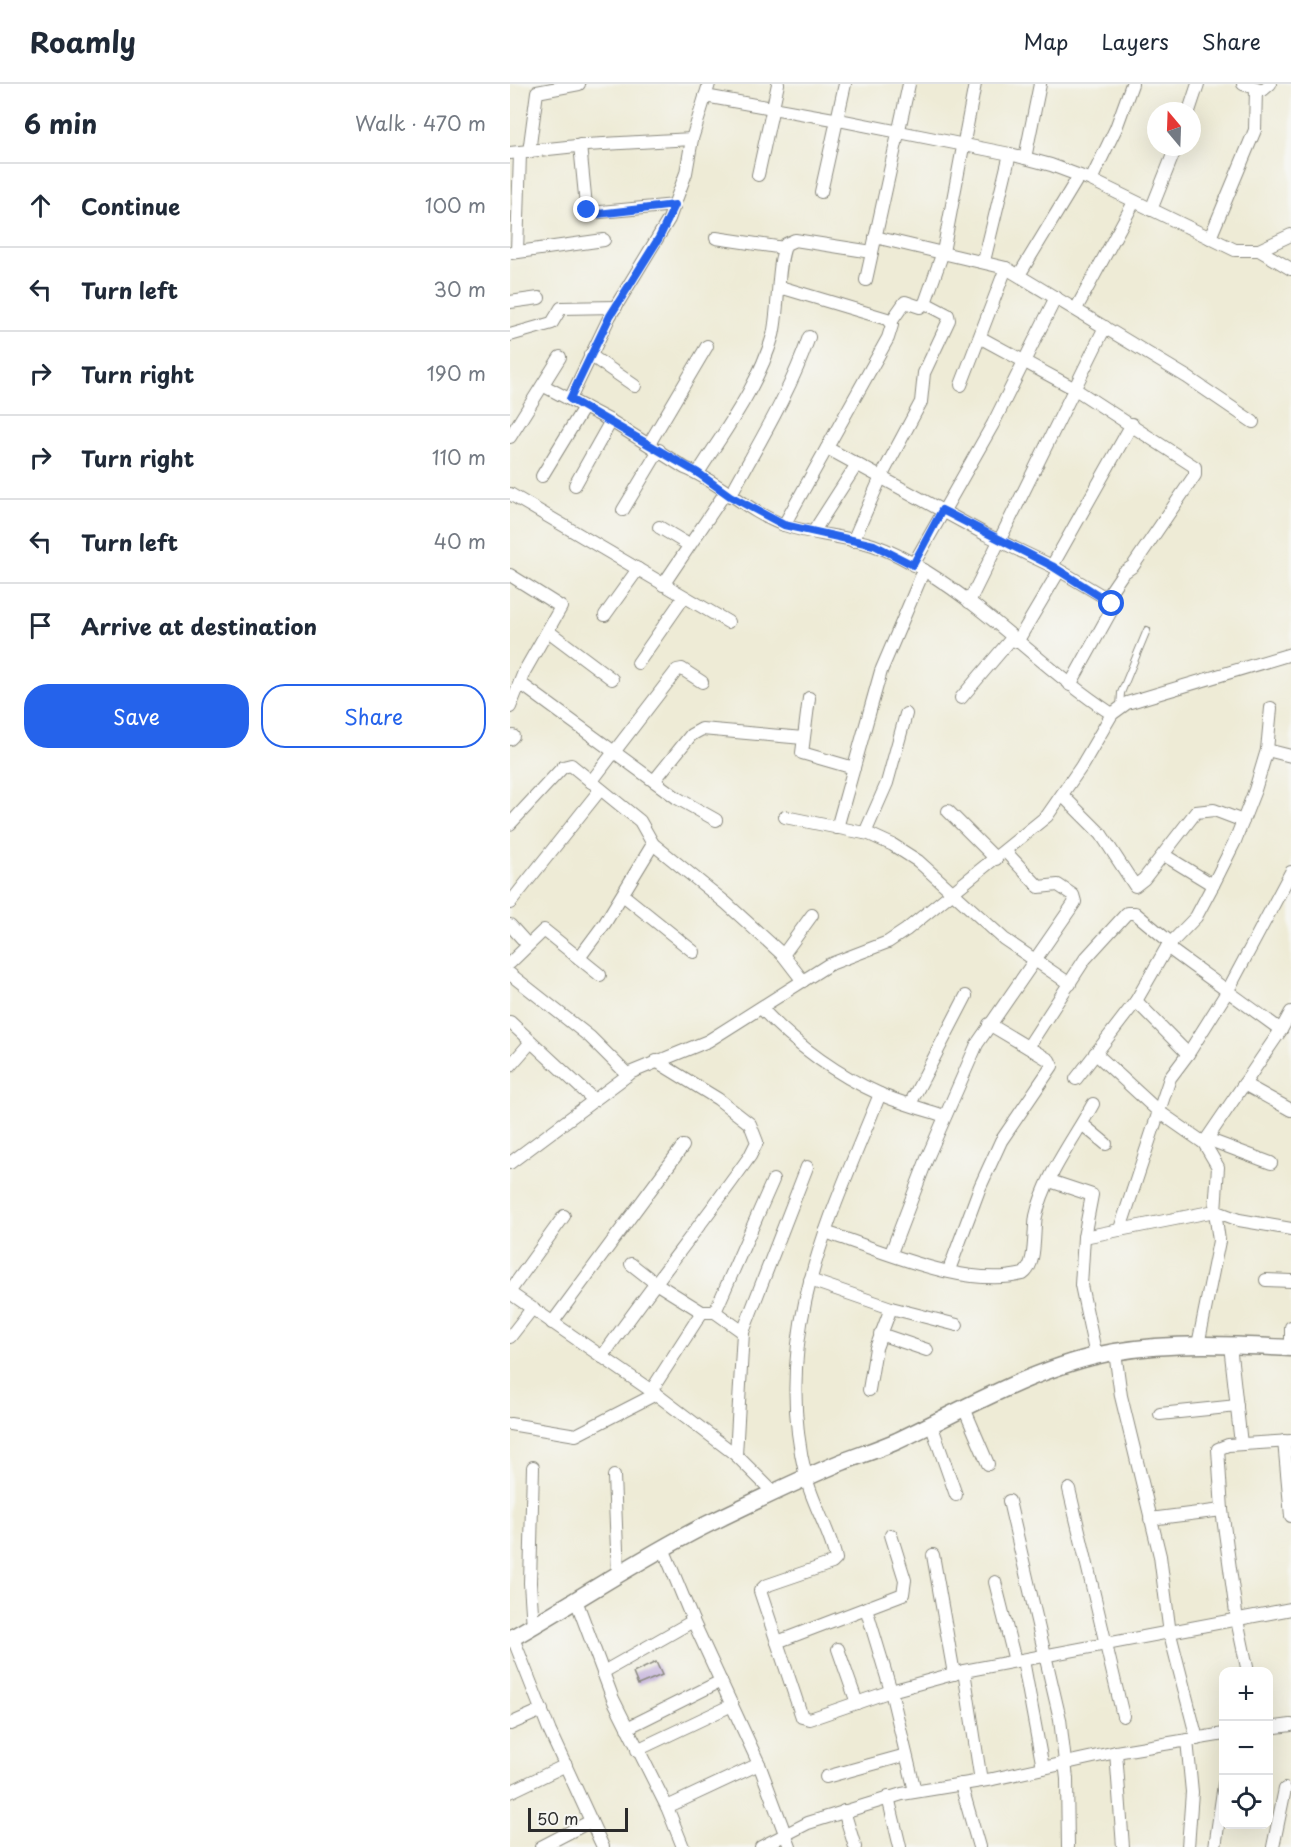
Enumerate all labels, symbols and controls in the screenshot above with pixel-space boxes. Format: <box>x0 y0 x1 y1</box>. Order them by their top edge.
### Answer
text: Roamly <box>30 20 136 63</box>
text: Map <box>1024 25 1068 57</box>
text: Layers <box>1101 25 1169 57</box>
text: Share <box>1202 25 1261 57</box>
north arrow <box>1147 102 1201 156</box>
text: 6 min <box>24 104 97 143</box>
text: Walk · 470 m <box>355 108 486 138</box>
icon: ahead <box>24 189 57 222</box>
text: Continue <box>81 189 180 222</box>
text: 100 m <box>425 190 486 220</box>
route end <box>573 196 599 222</box>
icon: left <box>24 273 57 306</box>
text: Turn left <box>81 273 178 306</box>
text: 30 m <box>433 274 486 304</box>
icon: right <box>24 357 57 390</box>
text: Turn right <box>81 357 194 390</box>
text: 190 m <box>427 358 486 388</box>
icon: right <box>24 441 57 474</box>
text: Turn right <box>81 441 194 474</box>
text: 110 m <box>432 442 486 472</box>
icon: left <box>24 525 57 558</box>
text: Turn left <box>81 525 178 558</box>
text: 40 m <box>434 526 486 556</box>
route start <box>1098 590 1124 616</box>
icon: arrive <box>24 609 57 642</box>
text: Arrive at destination <box>81 609 317 642</box>
button: Save <box>24 684 249 748</box>
button: Share <box>261 684 486 748</box>
map controls <box>1219 1667 1273 1829</box>
button: + <box>1219 1667 1273 1721</box>
button: − <box>1219 1721 1273 1775</box>
button: locate <box>1219 1775 1273 1829</box>
scale bar <box>528 1805 628 1832</box>
text: 50 m <box>537 1806 578 1830</box>

